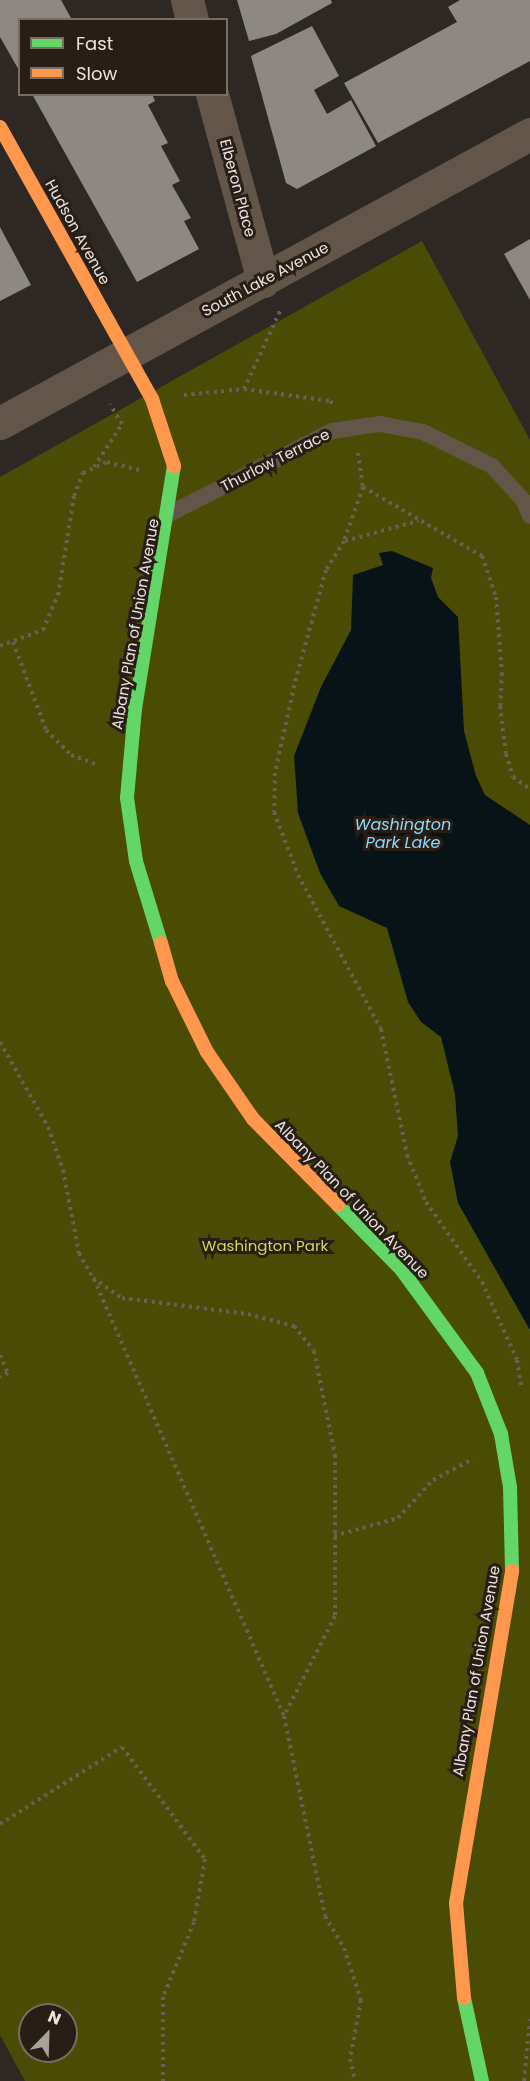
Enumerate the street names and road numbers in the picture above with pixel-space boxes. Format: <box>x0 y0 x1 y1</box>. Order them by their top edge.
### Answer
street label: Elberon Place <box>216 137 260 239</box>
street label: Hudson Avenue <box>42 176 114 288</box>
street label: South Lake Avenue <box>199 238 331 320</box>
street label: Thurlow Terrace <box>218 425 332 495</box>
street label: Albany Plan of Union Avenue <box>108 517 162 731</box>
street label: Albany Plan of Union Avenue <box>271 1116 433 1282</box>
street label: Albany Plan of Union Avenue <box>449 1564 503 1778</box>

